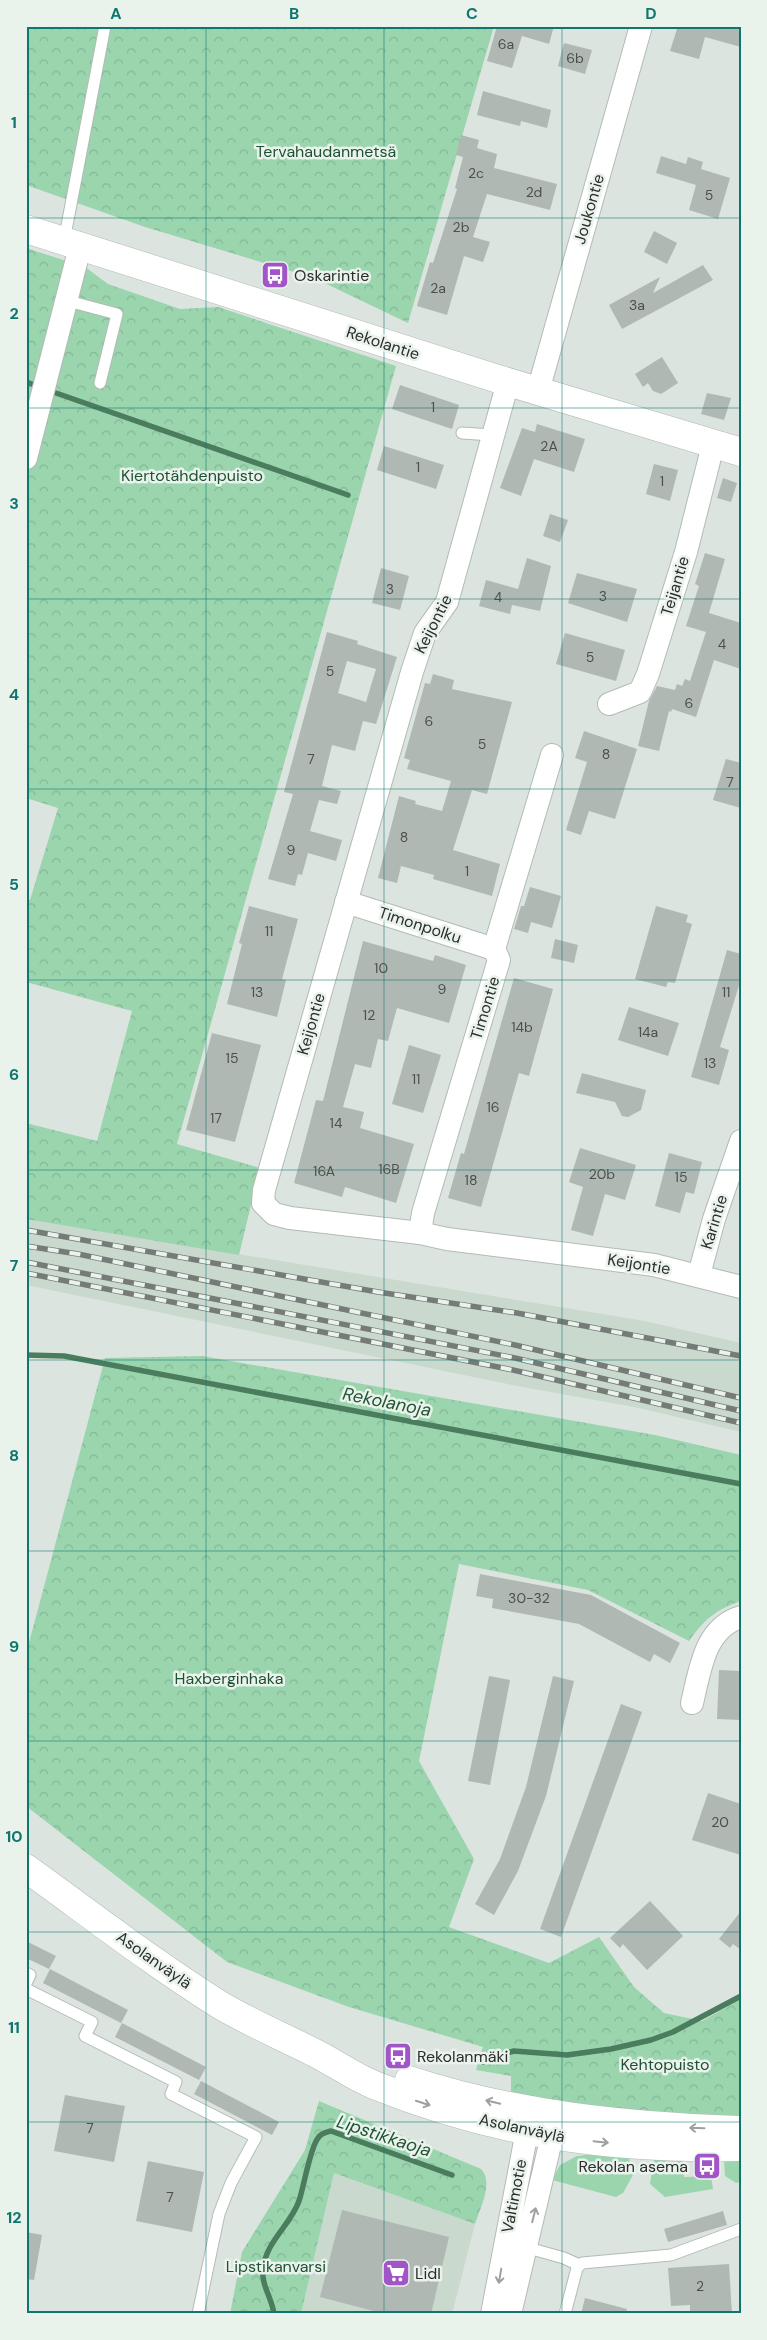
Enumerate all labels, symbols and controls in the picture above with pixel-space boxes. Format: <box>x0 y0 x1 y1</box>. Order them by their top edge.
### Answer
text: A <box>110 3 122 24</box>
text: B <box>289 3 299 24</box>
text: C <box>466 3 478 24</box>
text: D <box>645 3 657 24</box>
house number: 6a <box>498 35 514 53</box>
house number: 6b <box>566 49 584 67</box>
text: 1 <box>11 112 17 133</box>
park label: Tervahaudanmetsä <box>256 141 396 162</box>
house number: 2c <box>468 164 484 182</box>
street label: Joukontie <box>569 171 609 247</box>
house number: 2d <box>526 183 542 201</box>
house number: 5 <box>705 186 713 204</box>
house number: 2b <box>453 218 470 236</box>
bus stop icon: Oskarintie <box>260 260 290 290</box>
place label: Oskarintie <box>294 265 369 286</box>
house number: 2a <box>430 279 446 297</box>
house number: 3a <box>629 296 645 314</box>
text: 2 <box>9 303 19 324</box>
street label: Rekolantie <box>344 321 422 365</box>
house number: 1 <box>431 398 435 416</box>
house number: 2A <box>540 437 558 455</box>
house number: 1 <box>416 458 420 476</box>
park label: Kiertotähdenpuisto <box>121 465 263 486</box>
house number: 1 <box>660 472 664 490</box>
text: 3 <box>9 493 19 514</box>
street label: Teijantie <box>656 554 694 618</box>
house number: 3 <box>386 580 394 598</box>
house number: 3 <box>599 587 607 605</box>
house number: 4 <box>494 588 503 606</box>
street label: Keijontie <box>409 591 457 657</box>
house number: 4 <box>718 635 727 653</box>
house number: 5 <box>586 648 594 666</box>
house number: 5 <box>326 662 334 680</box>
text: 4 <box>9 684 19 705</box>
house number: 6 <box>685 694 693 712</box>
house number: 6 <box>425 712 433 730</box>
house number: 5 <box>478 735 486 753</box>
house number: 8 <box>602 745 610 763</box>
house number: 7 <box>307 750 315 768</box>
house number: 7 <box>726 773 734 791</box>
house number: 8 <box>400 828 408 846</box>
house number: 9 <box>287 841 296 859</box>
house number: 1 <box>465 862 469 880</box>
text: 5 <box>9 874 19 895</box>
street label: Timonpolku <box>376 902 464 948</box>
house number: 11 <box>265 922 273 940</box>
house number: 10 <box>374 959 388 977</box>
street label: Timontie <box>465 974 505 1042</box>
house number: 9 <box>438 980 447 998</box>
house number: 13 <box>251 983 263 1001</box>
house number: 11 <box>722 983 730 1001</box>
street label: Keijontie <box>292 991 330 1057</box>
house number: 12 <box>363 1006 375 1024</box>
house number: 14b <box>511 1018 533 1036</box>
house number: 14a <box>638 1023 658 1041</box>
house number: 15 <box>226 1049 238 1067</box>
house number: 13 <box>704 1054 716 1072</box>
text: 6 <box>9 1064 19 1085</box>
house number: 11 <box>412 1070 420 1088</box>
house number: 16 <box>486 1098 500 1116</box>
house number: 17 <box>210 1109 222 1127</box>
house number: 14 <box>330 1114 343 1132</box>
house number: 16B <box>378 1160 400 1178</box>
house number: 16A <box>313 1162 335 1180</box>
house number: 20b <box>589 1165 615 1183</box>
house number: 15 <box>675 1168 687 1186</box>
house number: 18 <box>465 1171 477 1189</box>
street label: Karintie <box>696 1192 732 1252</box>
street label: Keijontie <box>606 1249 672 1279</box>
text: 7 <box>10 1255 19 1276</box>
water label: Rekolanoja <box>341 1382 433 1422</box>
text: 8 <box>9 1445 19 1466</box>
house number: 30-32 <box>508 1589 550 1607</box>
text: 9 <box>9 1636 19 1657</box>
park label: Haxberginhaka <box>175 1668 283 1689</box>
house number: 20 <box>711 1813 729 1831</box>
text: 10 <box>5 1826 23 1847</box>
street label: Asolanväylä <box>112 1926 196 1994</box>
text: 11 <box>8 2017 20 2038</box>
bus stop icon: Rekolanmäki <box>383 2041 413 2071</box>
place label: Rekolanmäki <box>417 2046 508 2067</box>
park label: Kehtopuisto <box>621 2054 709 2075</box>
one-way arrow <box>485 2096 501 2106</box>
one-way arrow <box>415 2098 431 2108</box>
water label: Lipstikkaoja <box>334 2109 435 2163</box>
street label: Asolanväylä <box>477 2109 567 2147</box>
house number: 7 <box>86 2119 94 2137</box>
one-way arrow <box>690 2124 706 2133</box>
one-way arrow <box>593 2137 609 2147</box>
bus stop icon: Rekolan asema <box>692 2151 722 2181</box>
place label: Rekolan asema <box>578 2156 688 2177</box>
street label: Valtimotie <box>497 2157 531 2235</box>
house number: 7 <box>166 2188 174 2206</box>
text: 12 <box>6 2207 22 2228</box>
one-way arrow <box>530 2208 539 2224</box>
park label: Lipstikanvarsi <box>226 2256 326 2277</box>
supermarket icon: Lidl <box>381 2258 411 2288</box>
place label: Lidl <box>415 2263 441 2284</box>
one-way arrow <box>494 2268 504 2284</box>
house number: 2 <box>696 2277 704 2295</box>

